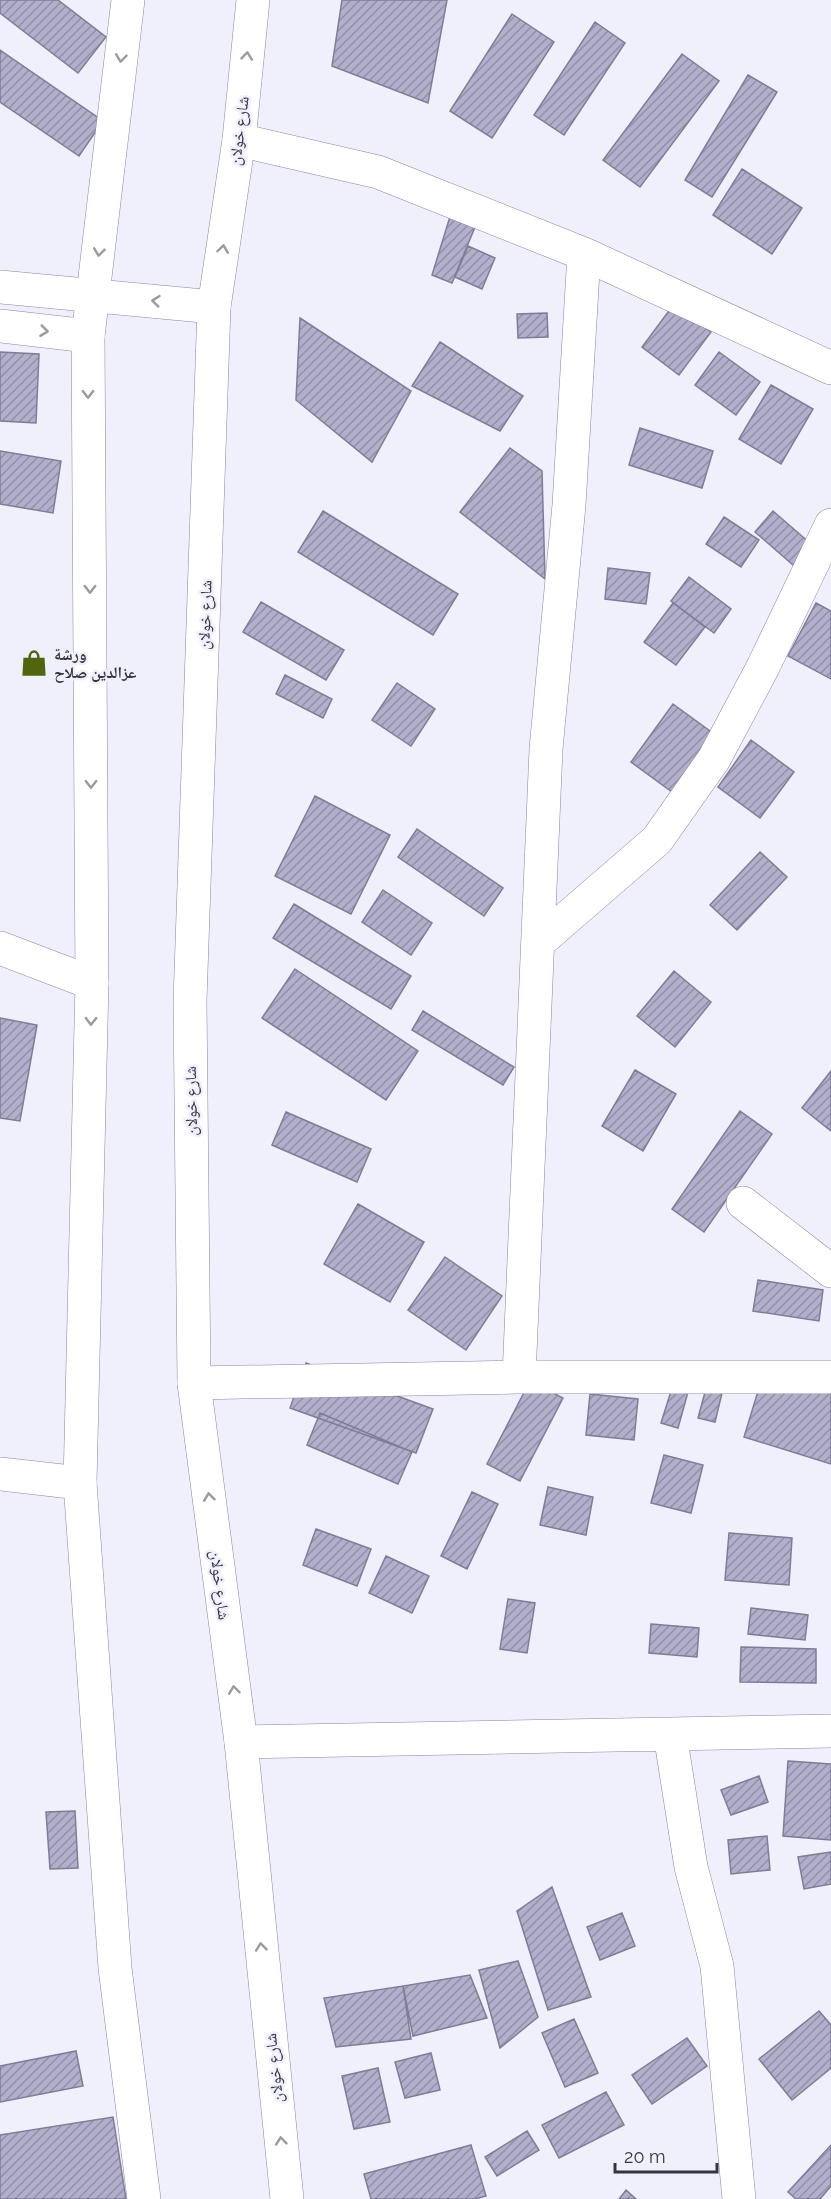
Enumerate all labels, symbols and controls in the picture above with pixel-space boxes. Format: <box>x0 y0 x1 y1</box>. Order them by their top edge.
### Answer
one-way arrow <box>240 51 253 60</box>
one-way arrow <box>116 54 128 63</box>
street label: شارع خولان <box>225 95 254 167</box>
one-way arrow <box>216 245 228 254</box>
one-way arrow <box>93 247 106 256</box>
one-way arrow <box>151 295 160 308</box>
one-way arrow <box>39 324 49 336</box>
one-way arrow <box>82 390 94 399</box>
street label: شارع خولان <box>194 580 217 650</box>
one-way arrow <box>83 585 96 594</box>
place label: ورشة عزالدين صلاح <box>54 645 137 683</box>
shop icon: ورشة عزالدين صلاح <box>19 648 49 678</box>
one-way arrow <box>85 780 97 789</box>
one-way arrow <box>85 1017 97 1026</box>
street label: شارع خولان <box>181 1066 202 1136</box>
one-way arrow <box>203 1492 215 1501</box>
street label: شارع خولان <box>205 1549 234 1621</box>
one-way arrow <box>228 1686 241 1695</box>
one-way arrow <box>256 1942 268 1951</box>
street label: شارع خولان <box>261 2032 288 2104</box>
one-way arrow <box>275 2136 288 2145</box>
scale bar <box>615 2136 717 2174</box>
text: 20 m <box>624 2146 666 2167</box>

